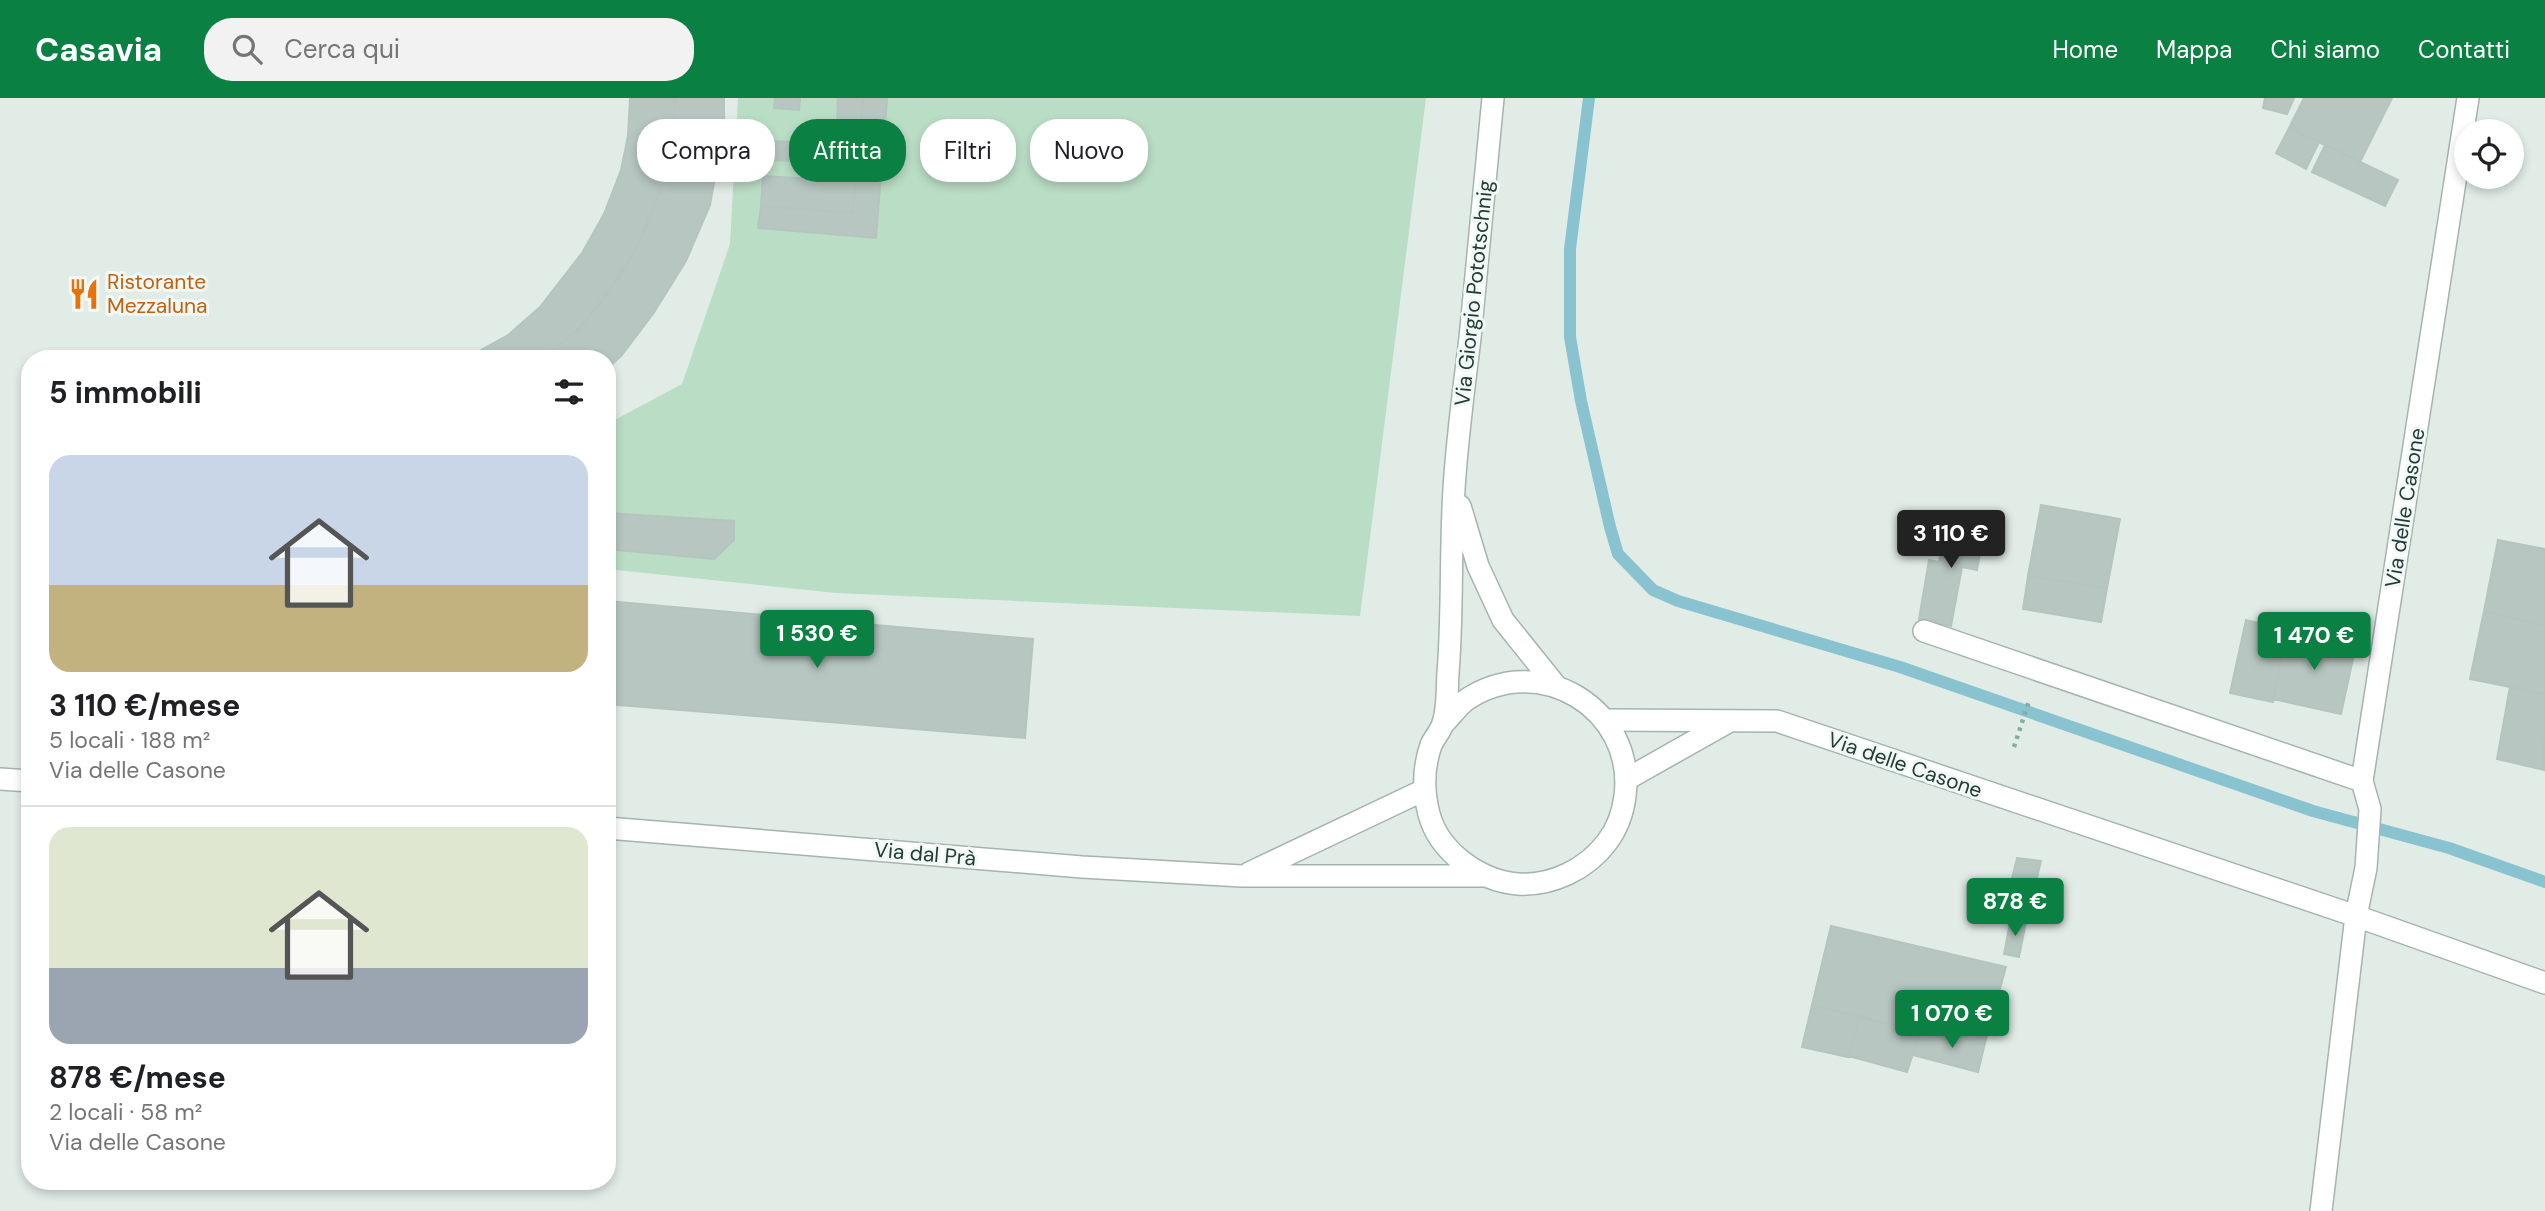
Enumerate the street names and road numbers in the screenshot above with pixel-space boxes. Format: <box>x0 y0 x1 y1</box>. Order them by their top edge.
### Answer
street label: Via Giorgio Pototschnig <box>1448 178 1500 407</box>
street label: Via delle Casone <box>2379 426 2431 590</box>
street label: Via delle Casone <box>1824 725 1986 805</box>
street label: Via dal Prà <box>873 836 977 872</box>

